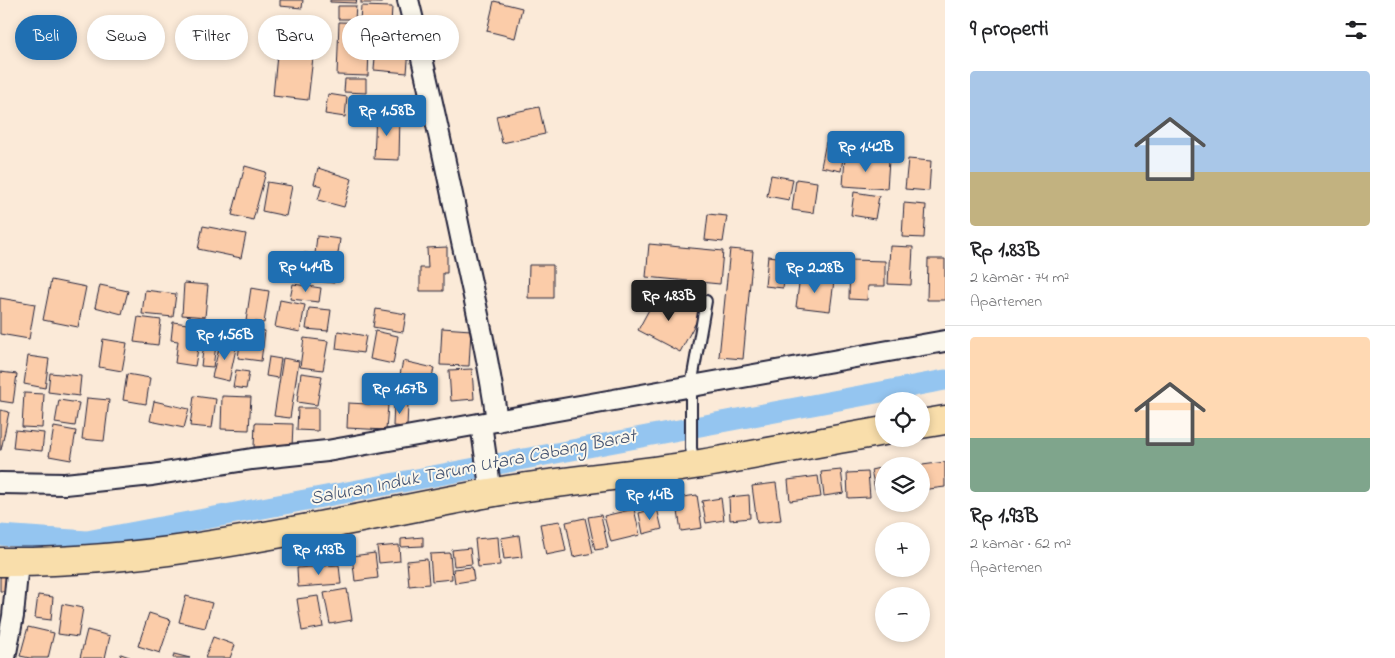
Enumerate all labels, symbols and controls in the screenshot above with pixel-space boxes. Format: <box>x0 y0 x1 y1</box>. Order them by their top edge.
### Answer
chip: Beli <box>15 15 77 60</box>
chip: Sewa <box>87 15 165 60</box>
chip: Filter <box>175 15 248 60</box>
chip: Baru <box>258 15 332 60</box>
chip: Apartemen <box>342 15 459 60</box>
text: 9 properti <box>970 15 1049 45</box>
icon: filters <box>1342 16 1370 44</box>
pin: Rp 1.58B <box>335 94 439 137</box>
text: Rp 1.58B <box>359 99 415 123</box>
icon: home <box>1125 104 1215 194</box>
pin: Rp 1.42B <box>814 130 918 173</box>
text: Rp 1.42B <box>838 135 894 159</box>
text: Rp 1.83B <box>970 236 1040 266</box>
pin: Rp 4.14B <box>254 250 358 293</box>
pin: Rp 2.28B <box>763 252 867 294</box>
text: Rp 4.14B <box>279 255 333 279</box>
text: Rp 2.28B <box>786 256 844 280</box>
text: 2 kamar · 74 m² <box>970 266 1069 290</box>
pin: Rp 1.83B <box>617 280 721 322</box>
text: Rp 1.83B <box>642 284 696 308</box>
text: Apartemen <box>970 290 1042 314</box>
pin: Rp 1.56B <box>173 318 277 361</box>
text: Rp 1.56B <box>197 323 253 347</box>
icon: home <box>1125 369 1215 459</box>
pin: Rp 1.67B <box>348 372 452 415</box>
text: Rp 1.67B <box>373 377 427 401</box>
map controls <box>875 392 930 642</box>
button: locate <box>875 392 930 447</box>
water label: Saluran Induk Tarum Utara Cabang Barat <box>308 423 640 514</box>
button: layers <box>875 457 930 512</box>
pin: Rp 1.4B <box>604 478 696 521</box>
text: Rp 1.4B <box>626 483 674 507</box>
text: Rp 1.93B <box>970 502 1038 532</box>
button: + <box>875 522 930 577</box>
text: 2 kamar · 62 m² <box>970 532 1071 556</box>
pin: Rp 1.93B <box>267 534 371 576</box>
text: Rp 1.93B <box>293 538 345 562</box>
text: Apartemen <box>970 556 1042 580</box>
button: − <box>875 587 930 642</box>

